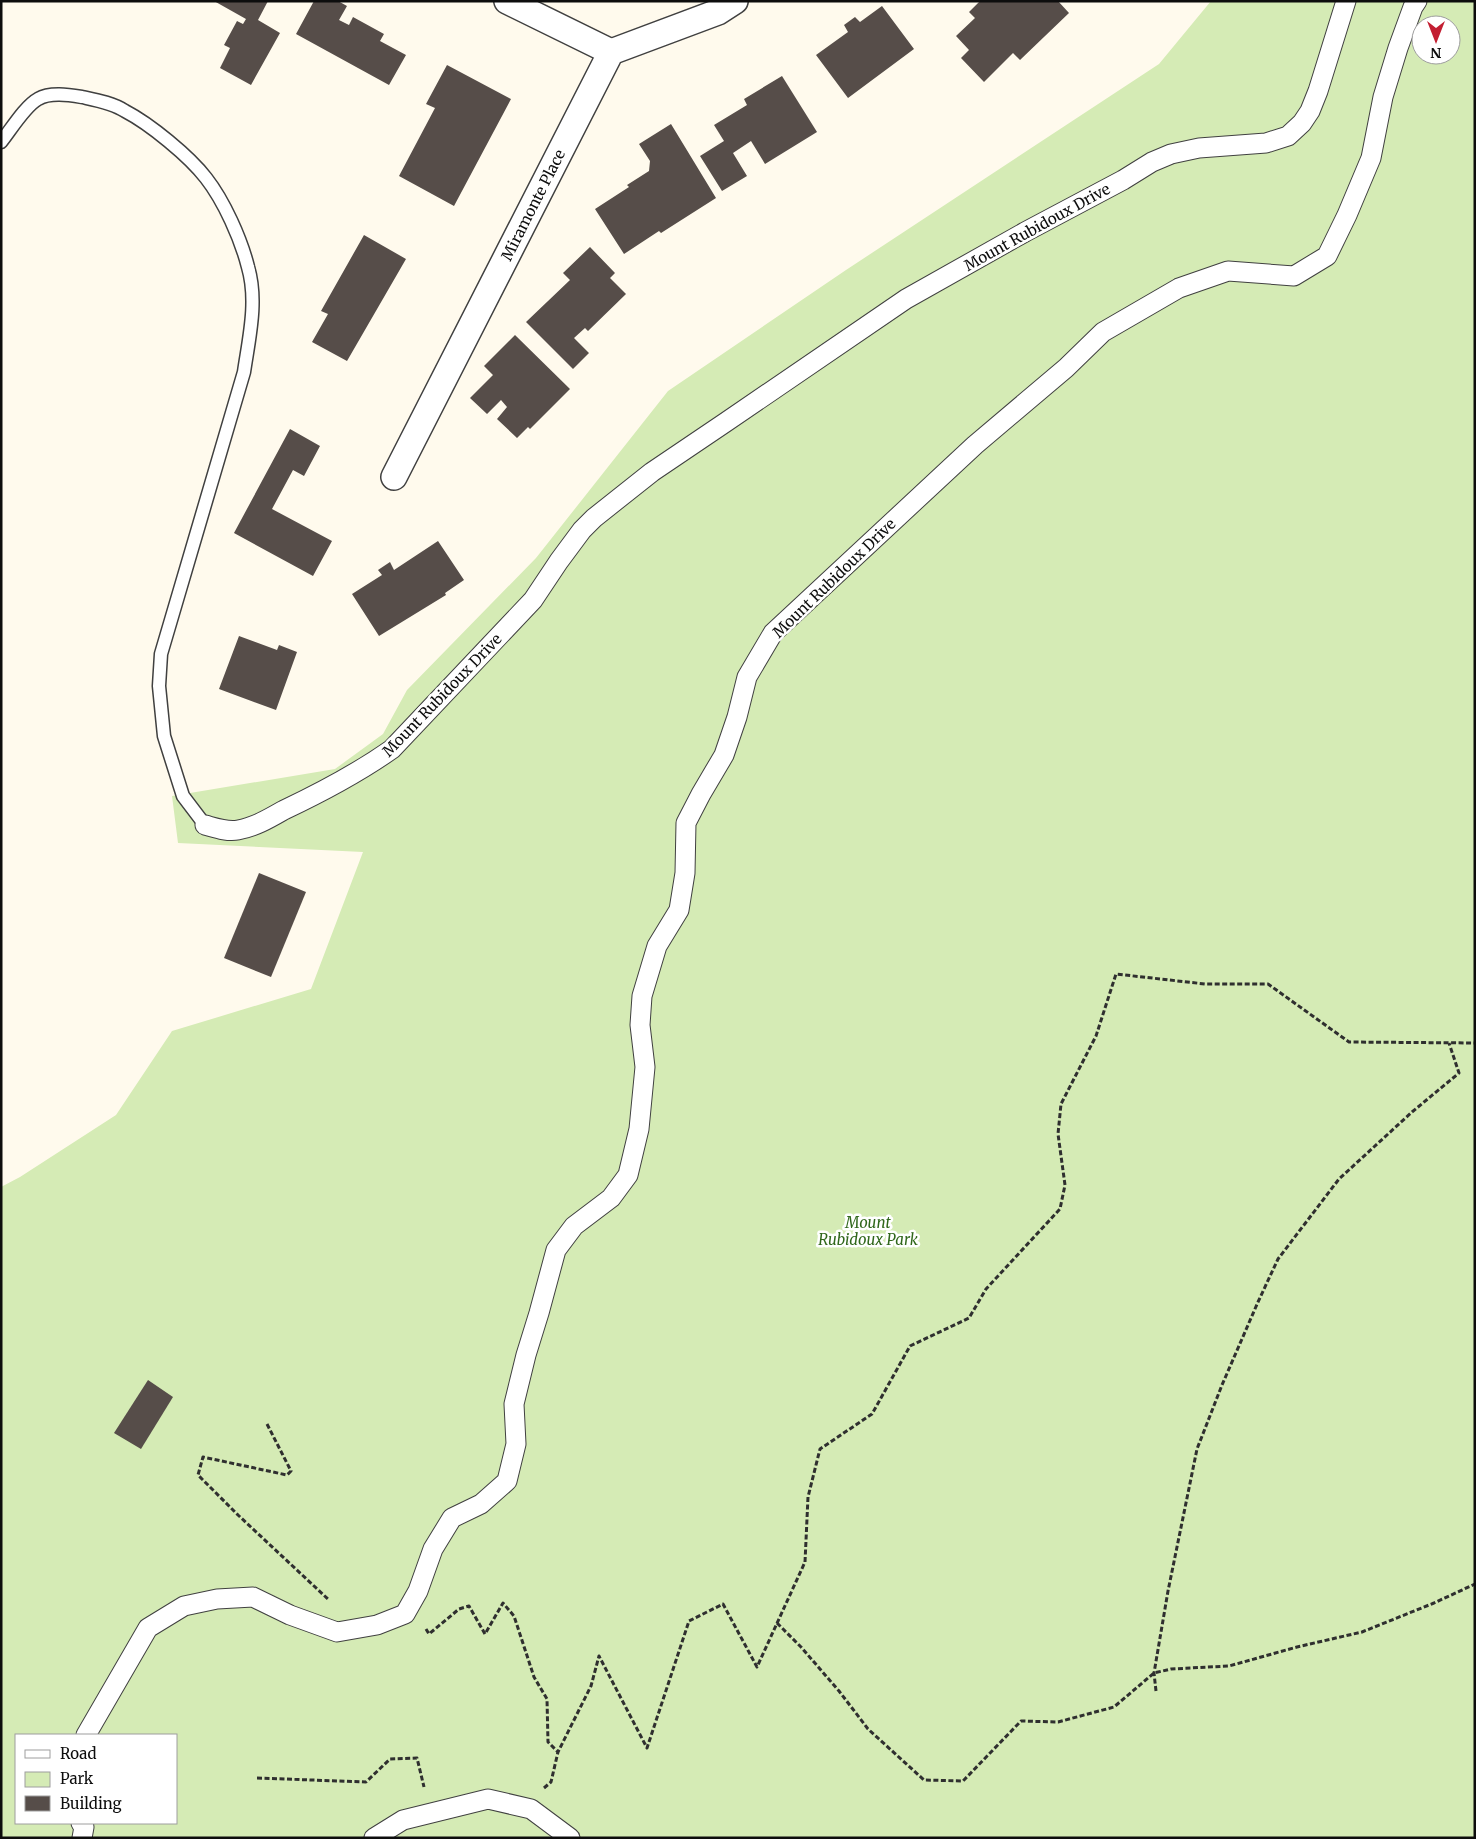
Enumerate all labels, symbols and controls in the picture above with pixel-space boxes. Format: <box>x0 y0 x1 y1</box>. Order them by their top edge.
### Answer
north arrow <box>1411 15 1461 65</box>
text: N <box>1430 44 1442 62</box>
street label: Miramonte Place <box>497 146 569 264</box>
street label: Mount Rubidoux Drive <box>961 179 1113 275</box>
street label: Mount Rubidoux Drive <box>769 514 900 642</box>
street label: Mount Rubidoux Drive <box>378 629 506 760</box>
park label: Mount Rubidoux Park <box>818 1213 919 1249</box>
legend <box>15 1734 178 1824</box>
text: Road <box>60 1744 96 1763</box>
text: Park <box>60 1769 94 1788</box>
text: Building <box>60 1794 122 1813</box>

